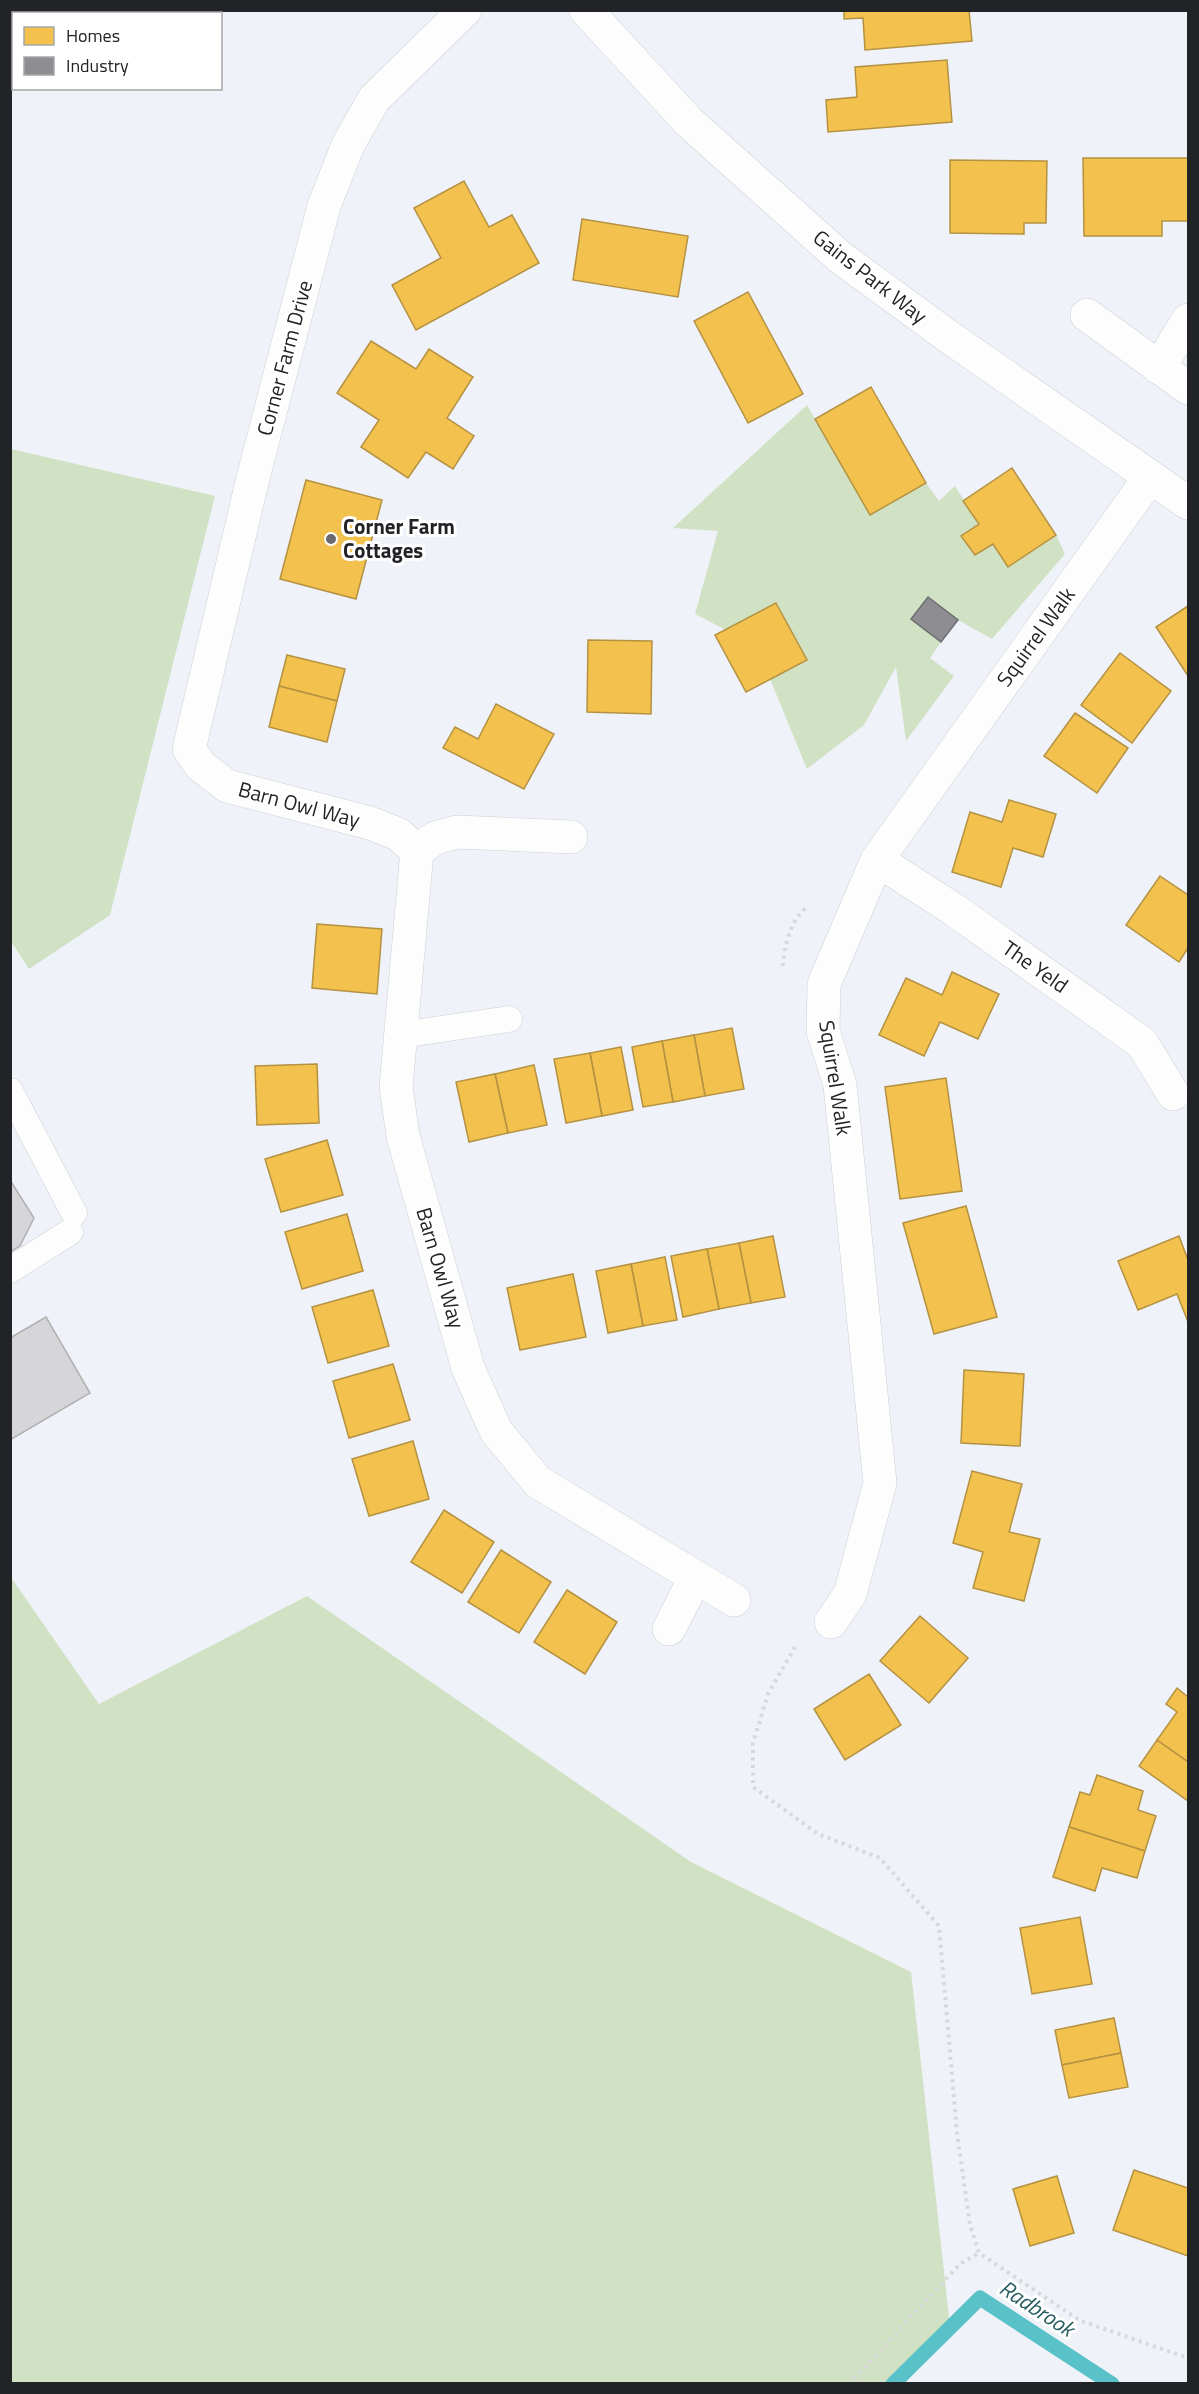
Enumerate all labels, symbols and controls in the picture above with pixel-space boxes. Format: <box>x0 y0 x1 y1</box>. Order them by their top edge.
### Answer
legend <box>12 12 222 90</box>
text: Homes <box>66 22 120 49</box>
text: Industry <box>66 52 129 79</box>
street label: Gains Park Way <box>807 221 935 331</box>
street label: Corner Farm Drive <box>248 277 320 439</box>
place label: Corner Farm Cottages <box>343 510 455 566</box>
marker: Corner Farm Cottages <box>324 532 338 546</box>
street label: Squirrel Walk <box>988 580 1082 693</box>
street label: Barn Owl Way <box>235 772 364 836</box>
street label: The Yeld <box>996 932 1075 1000</box>
street label: Squirrel Walk <box>811 1018 861 1138</box>
street label: Barn Owl Way <box>408 1203 474 1332</box>
water label: Radbrook <box>993 2271 1083 2346</box>

